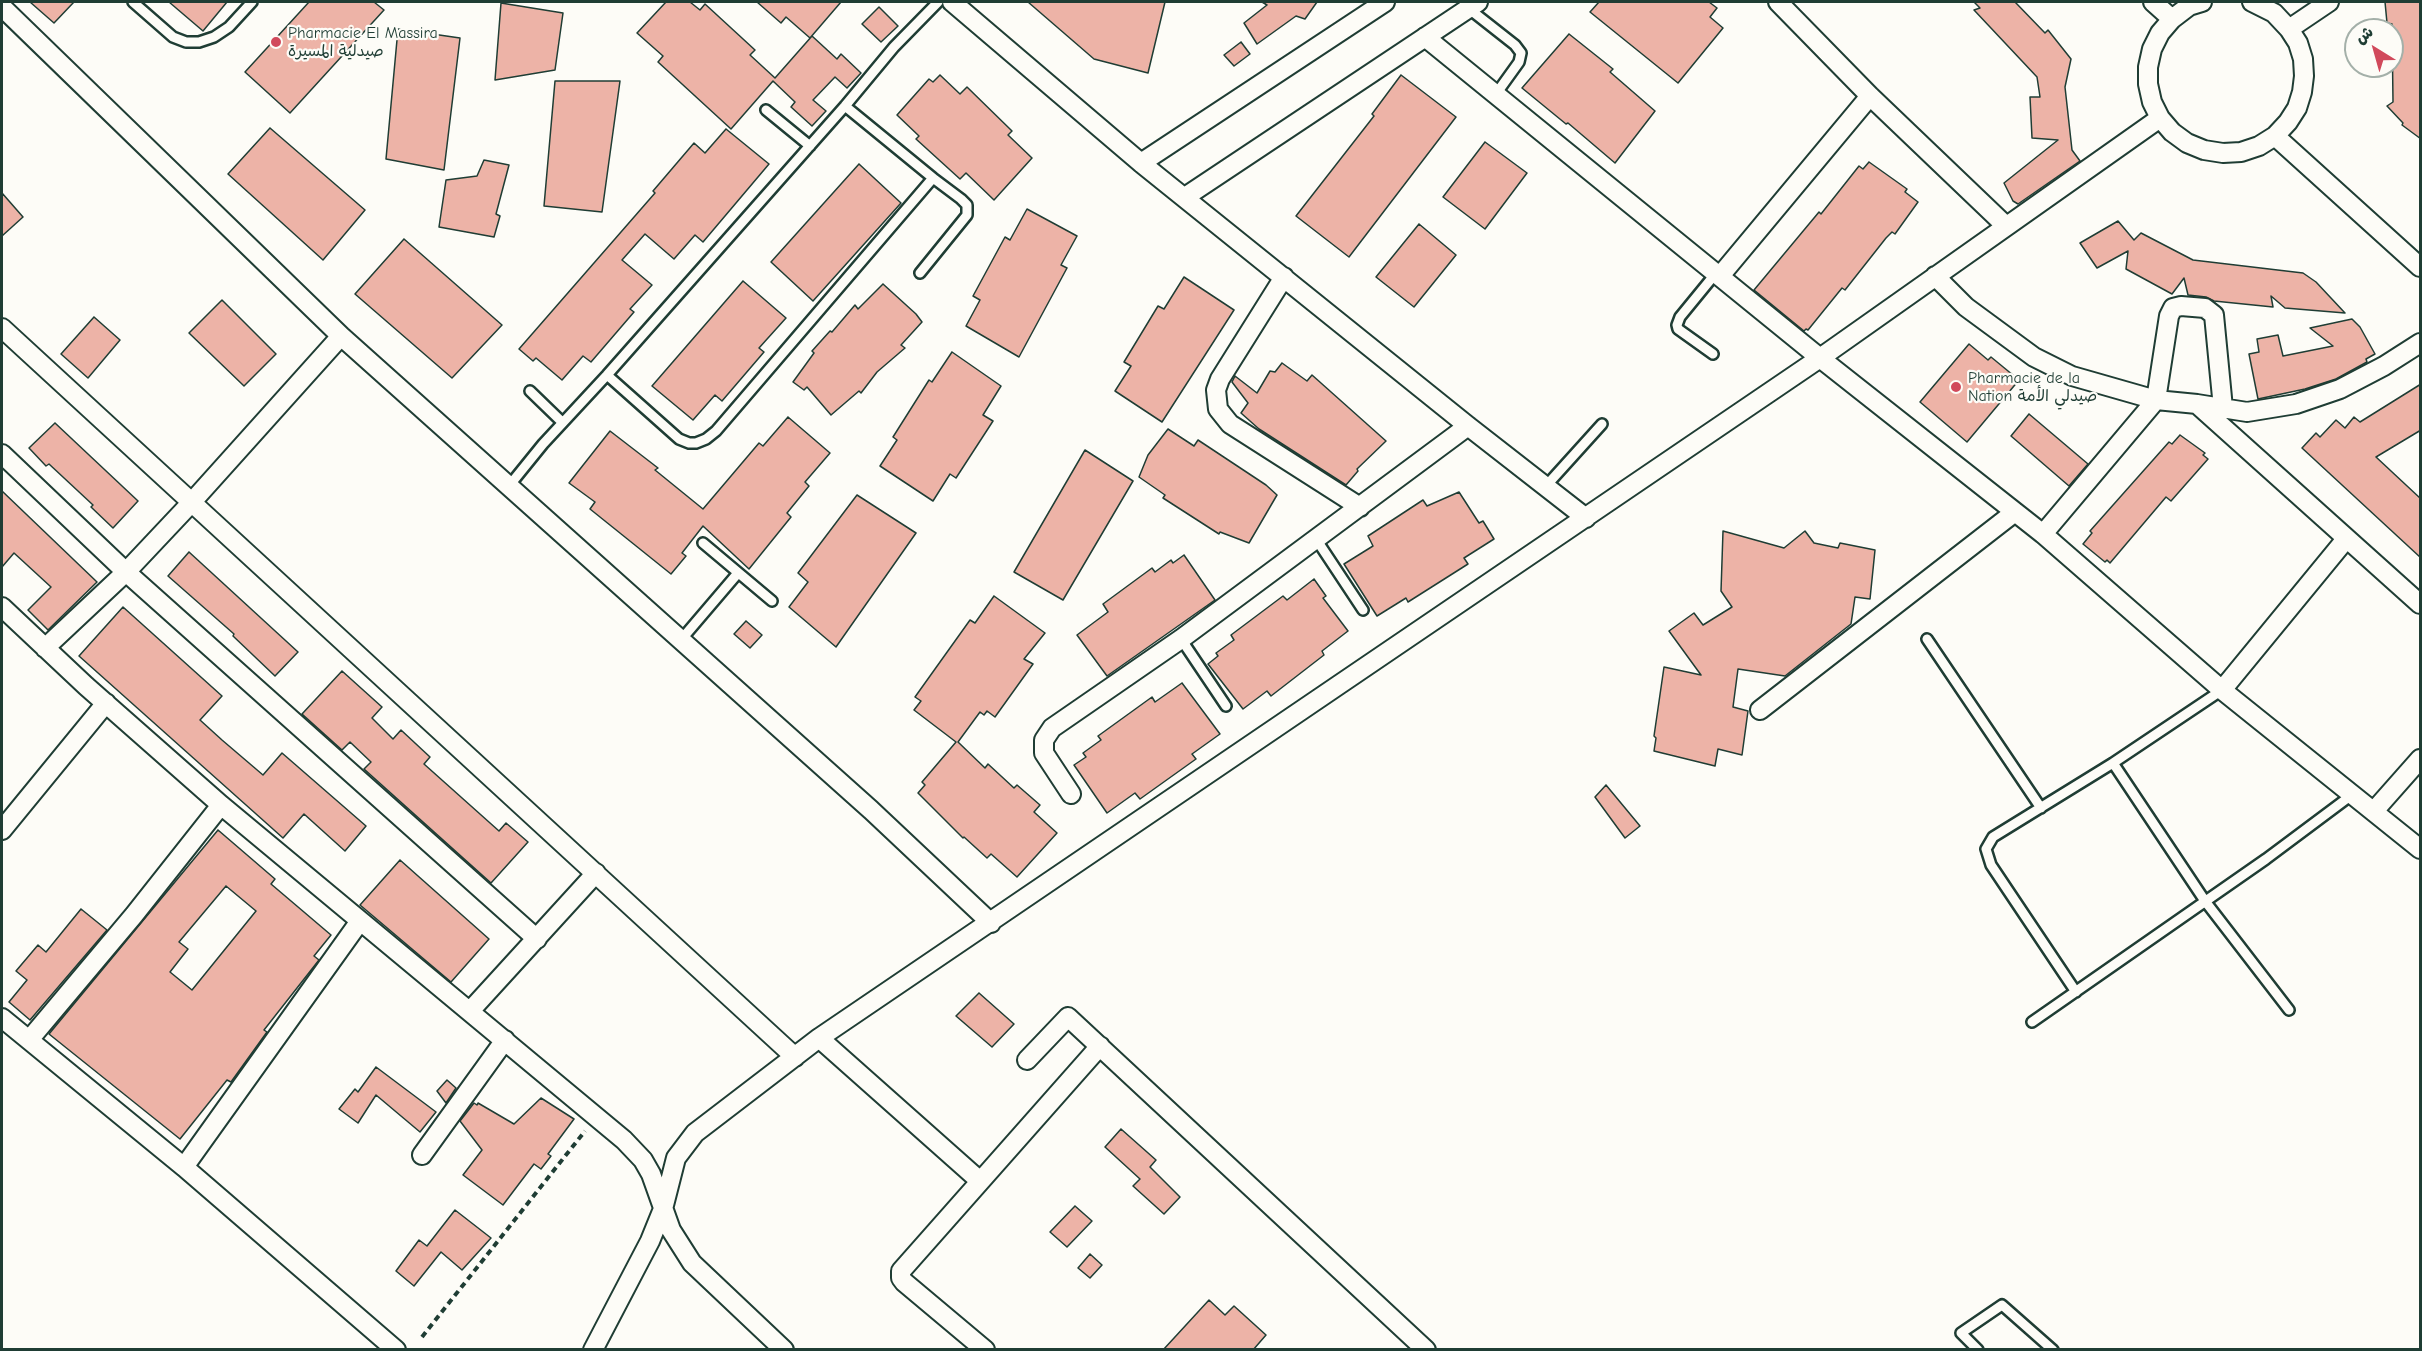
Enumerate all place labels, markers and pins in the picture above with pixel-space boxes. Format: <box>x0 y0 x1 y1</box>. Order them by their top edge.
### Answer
place label: Pharmacie El Massira صيدلية المسيرة <box>288 23 438 61</box>
marker: Pharmacie El Massira صيدلية المسيرة <box>269 35 283 49</box>
place label: Pharmacie de la Nation صيدلي الأمة <box>1968 368 2097 406</box>
marker: Pharmacie de la Nation صيدلي الأمة <box>1949 380 1963 394</box>

